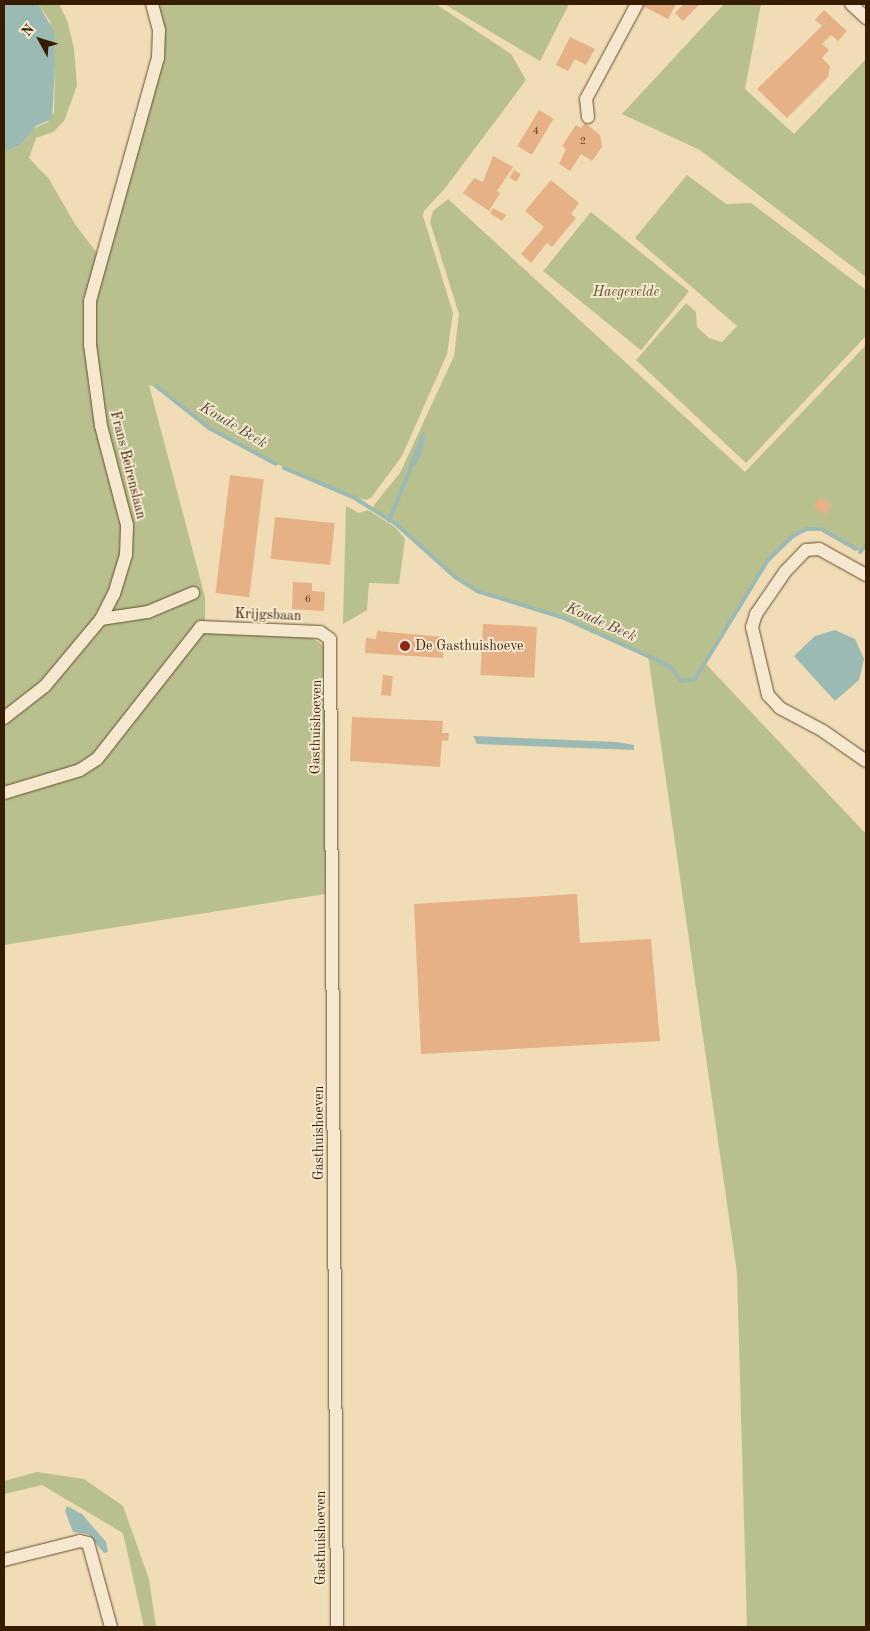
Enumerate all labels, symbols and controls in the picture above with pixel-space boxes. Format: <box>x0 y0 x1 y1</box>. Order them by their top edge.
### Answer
north arrow <box>15 15 65 65</box>
text: N <box>20 22 37 39</box>
house number: 4 <box>533 125 539 139</box>
house number: 2 <box>580 135 586 149</box>
park label: Haegevelde <box>593 284 659 300</box>
water label: Koude Beek <box>196 399 270 453</box>
street label: Frans Beirenslaan <box>106 409 150 521</box>
house number: 6 <box>305 593 311 607</box>
water label: Koude Beek <box>563 599 639 647</box>
street label: Krijgsbaan <box>234 605 302 625</box>
place label: De Gasthuishoeve <box>415 638 523 654</box>
marker: De Gasthuishoeve <box>399 640 411 652</box>
street label: Gasthuishoeven <box>307 680 325 774</box>
street label: Gasthuishoeven <box>311 1086 327 1180</box>
street label: Gasthuishoeven <box>313 1491 329 1585</box>

